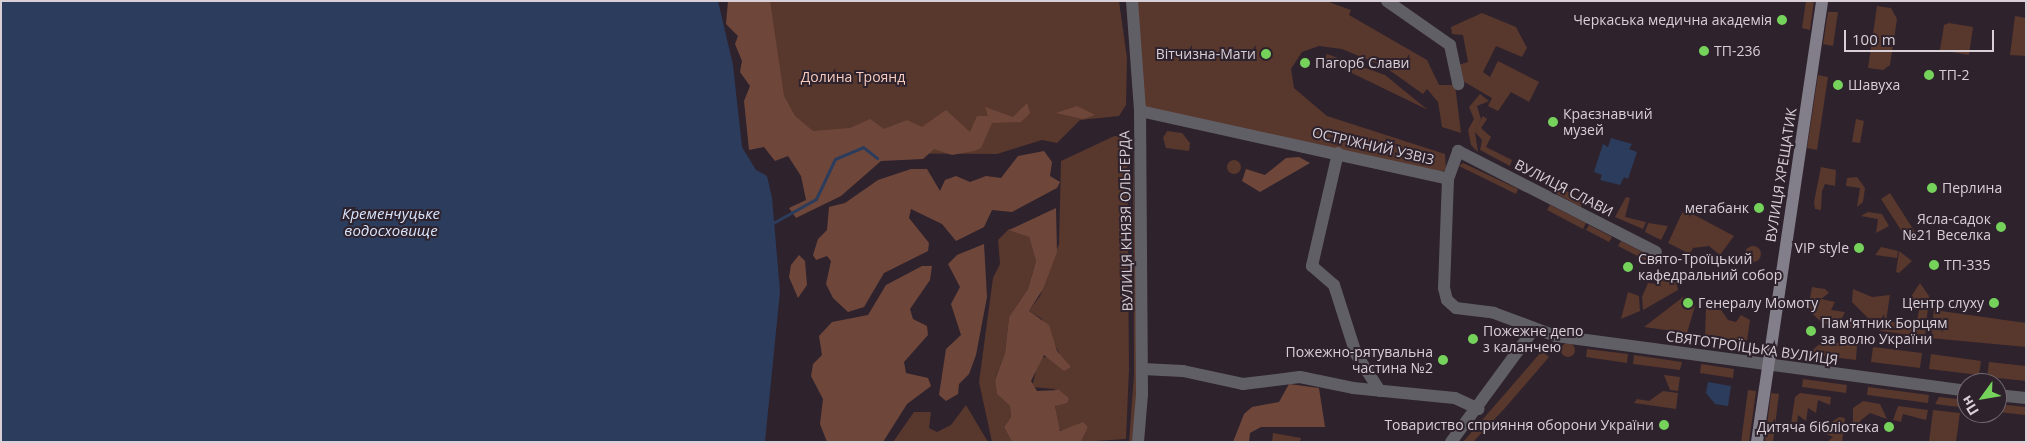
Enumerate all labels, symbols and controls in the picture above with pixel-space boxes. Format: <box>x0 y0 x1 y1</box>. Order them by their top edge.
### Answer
place label: Черкаська медична академія <box>1573 12 1772 28</box>
marker: Черкаська медична академія <box>1776 14 1788 26</box>
scale bar <box>1847 20 1997 52</box>
text: 100 m <box>1852 29 1896 49</box>
place label: ТП-236 <box>1714 43 1760 59</box>
marker: ТП-236 <box>1698 45 1710 57</box>
place label: Вітчизна-Мати <box>1156 46 1256 62</box>
marker: Вітчизна-Мати <box>1260 48 1272 60</box>
place label: Пагорб Слави <box>1315 55 1410 71</box>
marker: Пагорб Слави <box>1299 57 1311 69</box>
place label: ТП-2 <box>1939 67 1969 83</box>
park label: Долина Троянд <box>801 69 905 85</box>
marker: ТП-2 <box>1923 69 1935 81</box>
place label: Шавуха <box>1848 77 1900 93</box>
marker: Шавуха <box>1832 79 1844 91</box>
place label: Краєзнавчий музей <box>1563 106 1653 138</box>
street label: ВУЛИЦЯ ХРЕЩАТИК <box>1762 107 1800 243</box>
marker: Краєзнавчий музей <box>1547 116 1559 128</box>
street label: ОСТРІЖНИЙ УЗВІЗ <box>1310 124 1436 168</box>
street label: ВУЛИЦЯ КНЯЗЯ ОЛЬГЕРДА <box>1116 130 1136 312</box>
street label: ВУЛИЦЯ СЛАВИ <box>1512 156 1616 220</box>
place label: Перлина <box>1942 180 2002 196</box>
marker: Перлина <box>1926 182 1938 194</box>
place label: мегабанк <box>1685 200 1749 216</box>
marker: мегабанк <box>1753 202 1765 214</box>
water label: Кременчуцьке водосховище <box>342 204 440 239</box>
place label: Ясла-садок №21 Веселка <box>1903 211 1991 243</box>
marker: Ясла-садок №21 Веселка <box>1995 221 2007 233</box>
place label: VIP style <box>1795 240 1849 256</box>
marker: VIP style <box>1853 242 1865 254</box>
place label: Свято-Троїцький кафедральний собор <box>1638 251 1782 284</box>
place label: ТП-335 <box>1944 257 1990 273</box>
marker: ТП-335 <box>1928 259 1940 271</box>
marker: Свято-Троїцький кафедральний собор <box>1622 261 1634 273</box>
place label: Генералу Момоту <box>1698 295 1818 311</box>
place label: Центр слуху <box>1902 295 1984 311</box>
marker: Генералу Момоту <box>1682 297 1694 309</box>
marker: Центр слуху <box>1988 297 2000 309</box>
place label: Пам'ятник Борцям за волю України <box>1821 315 1948 348</box>
place label: Пожежне депо з каланчею <box>1483 323 1583 356</box>
marker: Пам'ятник Борцям за волю України <box>1805 325 1817 337</box>
street label: СВЯТОТРОЇЦЬКА ВУЛИЦЯ <box>1665 328 1839 368</box>
marker: Пожежне депо з каланчею <box>1467 333 1479 345</box>
place label: Пожежно-рятувальна частина №2 <box>1286 344 1433 377</box>
marker: Пожежно-рятувальна частина №2 <box>1437 354 1449 366</box>
north arrow <box>1957 373 2007 423</box>
text: Пн <box>1956 392 1983 419</box>
place label: Товариство сприяння оборони України <box>1384 417 1654 433</box>
marker: Товариство сприяння оборони України <box>1658 419 1670 431</box>
place label: Дитяча бібліотека <box>1757 419 1879 435</box>
marker: Дитяча бібліотека <box>1883 421 1895 433</box>

